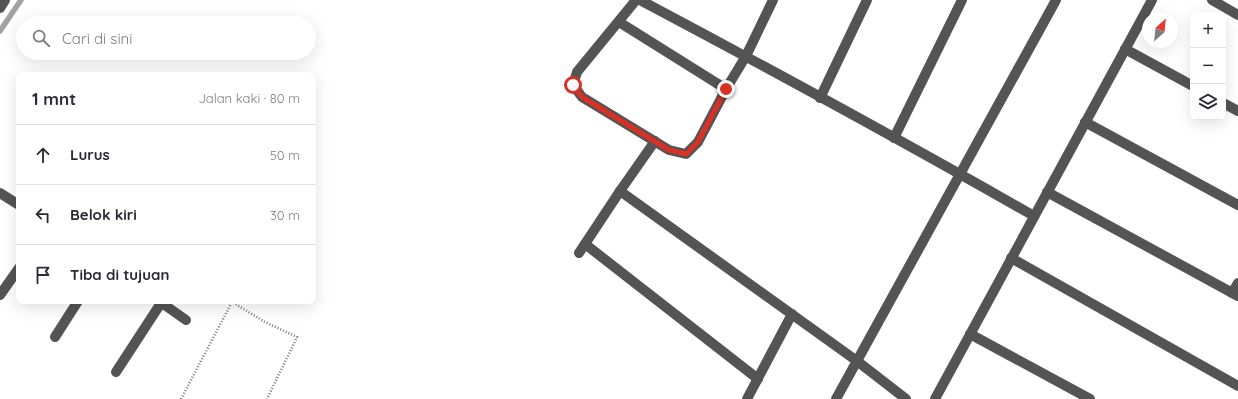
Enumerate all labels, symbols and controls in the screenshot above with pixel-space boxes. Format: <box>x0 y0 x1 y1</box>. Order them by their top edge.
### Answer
north arrow <box>1142 12 1178 48</box>
map controls <box>1190 12 1226 120</box>
button: + <box>1190 12 1226 48</box>
search box <box>16 16 316 60</box>
icon: search <box>30 27 52 49</box>
text: Cari di sini <box>62 29 133 48</box>
button: − <box>1190 48 1226 84</box>
route start <box>564 76 582 94</box>
route end <box>717 80 735 98</box>
button: layers <box>1190 84 1226 120</box>
text: 1 mnt <box>32 88 76 109</box>
text: Jalan kaki · 80 m <box>198 90 300 106</box>
icon: ahead <box>32 144 54 166</box>
text: Lurus <box>70 145 110 164</box>
text: 50 m <box>270 147 300 163</box>
icon: left <box>32 204 54 226</box>
text: Belok kiri <box>70 205 137 224</box>
text: 30 m <box>270 207 300 223</box>
icon: arrive <box>32 264 54 286</box>
text: Tiba di tujuan <box>70 265 169 284</box>

